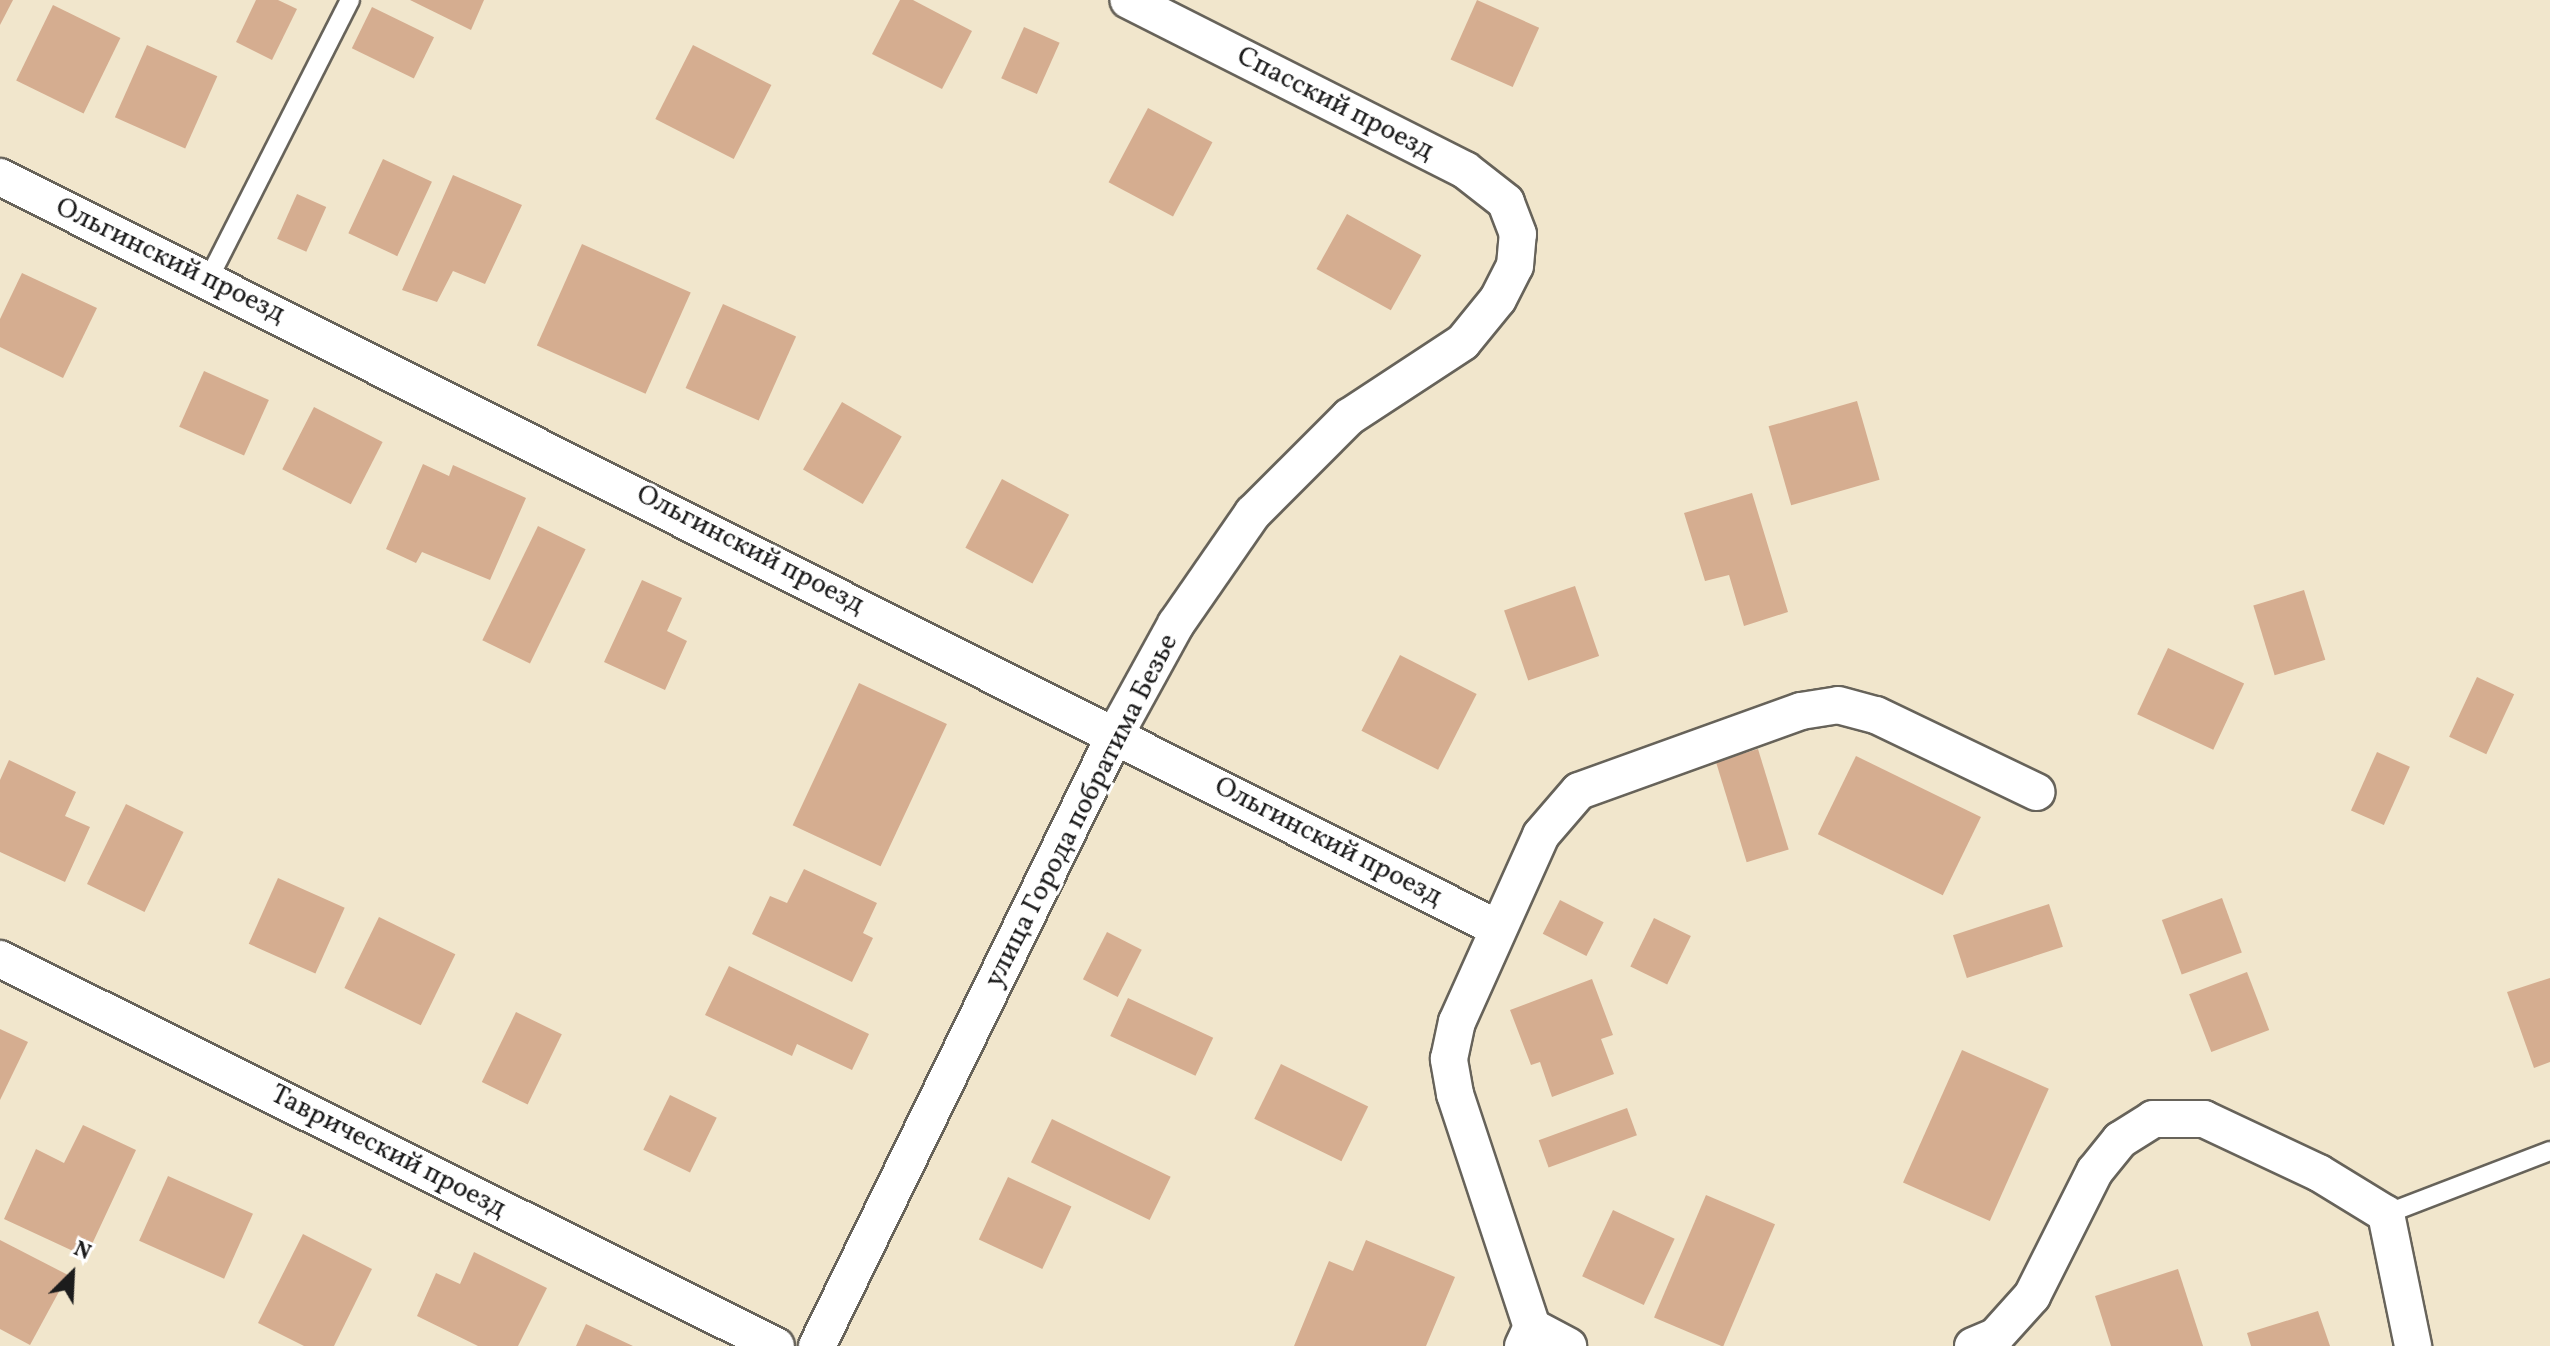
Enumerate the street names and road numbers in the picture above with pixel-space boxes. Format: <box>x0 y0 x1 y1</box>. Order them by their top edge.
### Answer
street label: Спасский проезд <box>1231 40 1439 168</box>
street label: Ольгинский проезд <box>50 191 290 331</box>
street label: Ольгинский проезд <box>630 478 870 622</box>
street label: улица Города побратима Безье <box>978 628 1186 994</box>
street label: Ольгинский проезд <box>1208 770 1448 914</box>
street label: Таврический проезд <box>265 1078 511 1226</box>

